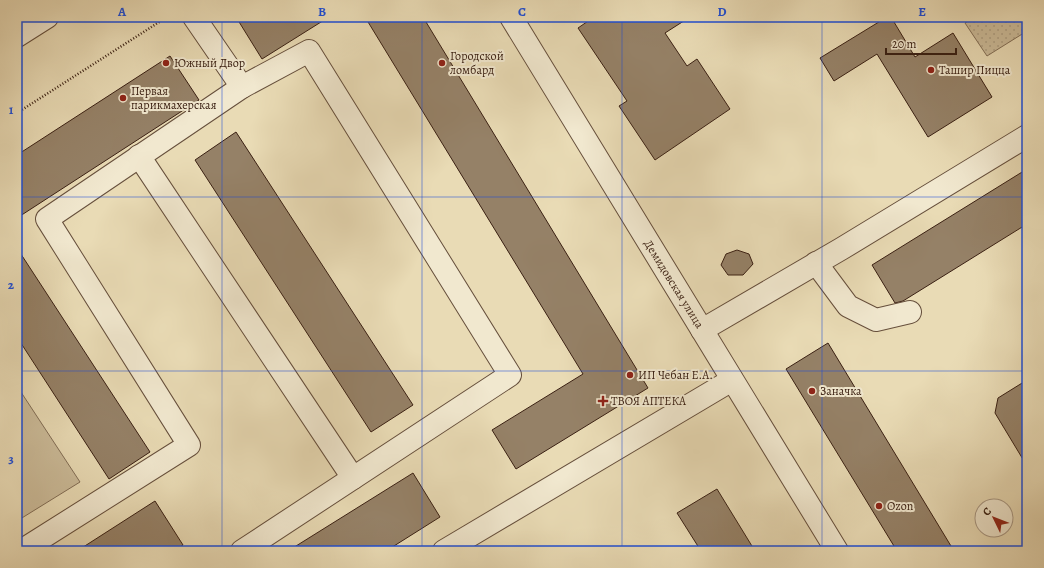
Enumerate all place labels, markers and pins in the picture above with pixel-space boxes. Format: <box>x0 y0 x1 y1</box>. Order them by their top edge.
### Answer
place label: Городской ломбард <box>450 48 504 78</box>
place label: Южный Двор <box>174 55 245 71</box>
marker: Южный Двор <box>161 58 171 68</box>
marker: Городской ломбард <box>437 58 447 68</box>
place label: Ташир Пицца <box>939 62 1011 78</box>
marker: Ташир Пицца <box>926 65 936 75</box>
place label: Первая парикмахерская <box>131 83 217 113</box>
marker: Первая парикмахерская <box>118 93 128 103</box>
place label: ИП Чебан Е.А. <box>638 367 713 383</box>
marker: ИП Чебан Е.А. <box>625 370 635 380</box>
place label: Заначка <box>820 383 862 399</box>
marker: Заначка <box>807 386 817 396</box>
place label: ТВОЯ АПТЕКА <box>611 393 687 409</box>
marker: ТВОЯ АПТЕКА <box>598 396 608 406</box>
place label: Ozon <box>887 498 914 514</box>
marker: Ozon <box>874 501 884 511</box>

